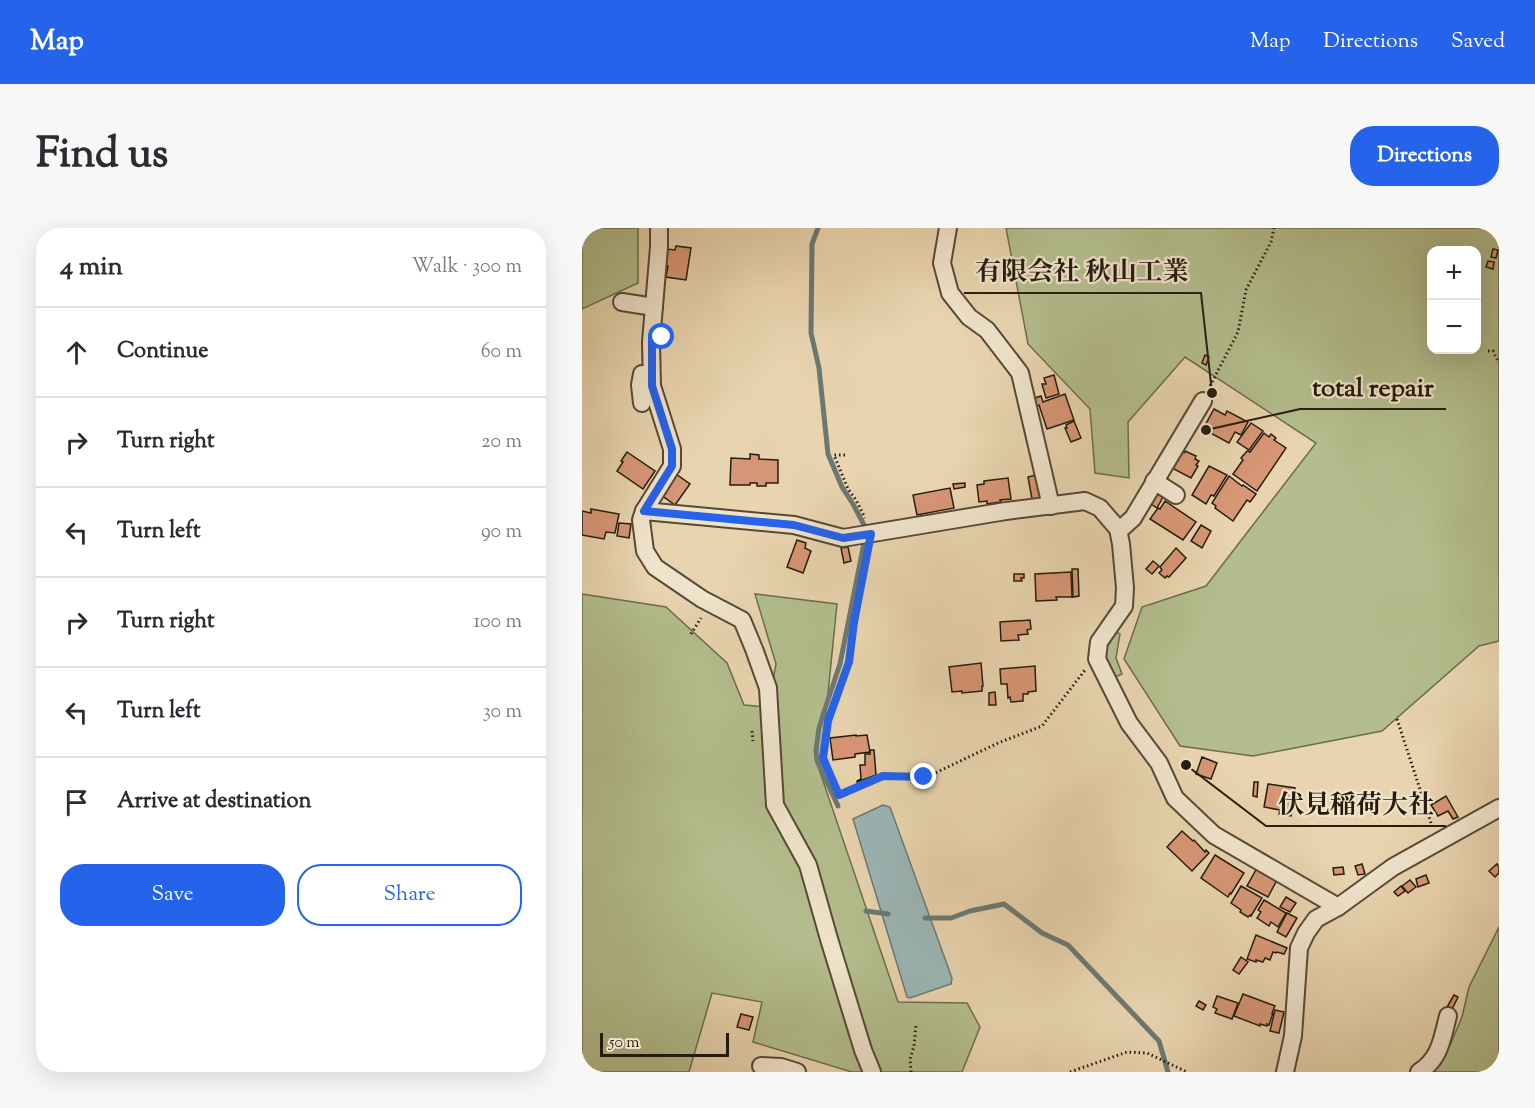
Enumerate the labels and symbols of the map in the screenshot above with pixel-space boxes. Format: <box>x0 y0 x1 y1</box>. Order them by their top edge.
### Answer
callout: 有限会社 秋山工業 <box>964 249 1201 293</box>
text: 有限会社 秋山工業 <box>975 255 1189 292</box>
route start <box>648 323 674 349</box>
callout: total repair <box>1300 365 1446 409</box>
text: total repair <box>1312 371 1434 408</box>
route end <box>910 763 936 789</box>
callout: 伏見稲荷大社 <box>1266 782 1446 826</box>
text: 伏見稲荷大社 <box>1278 788 1434 825</box>
scale bar <box>600 1030 729 1058</box>

